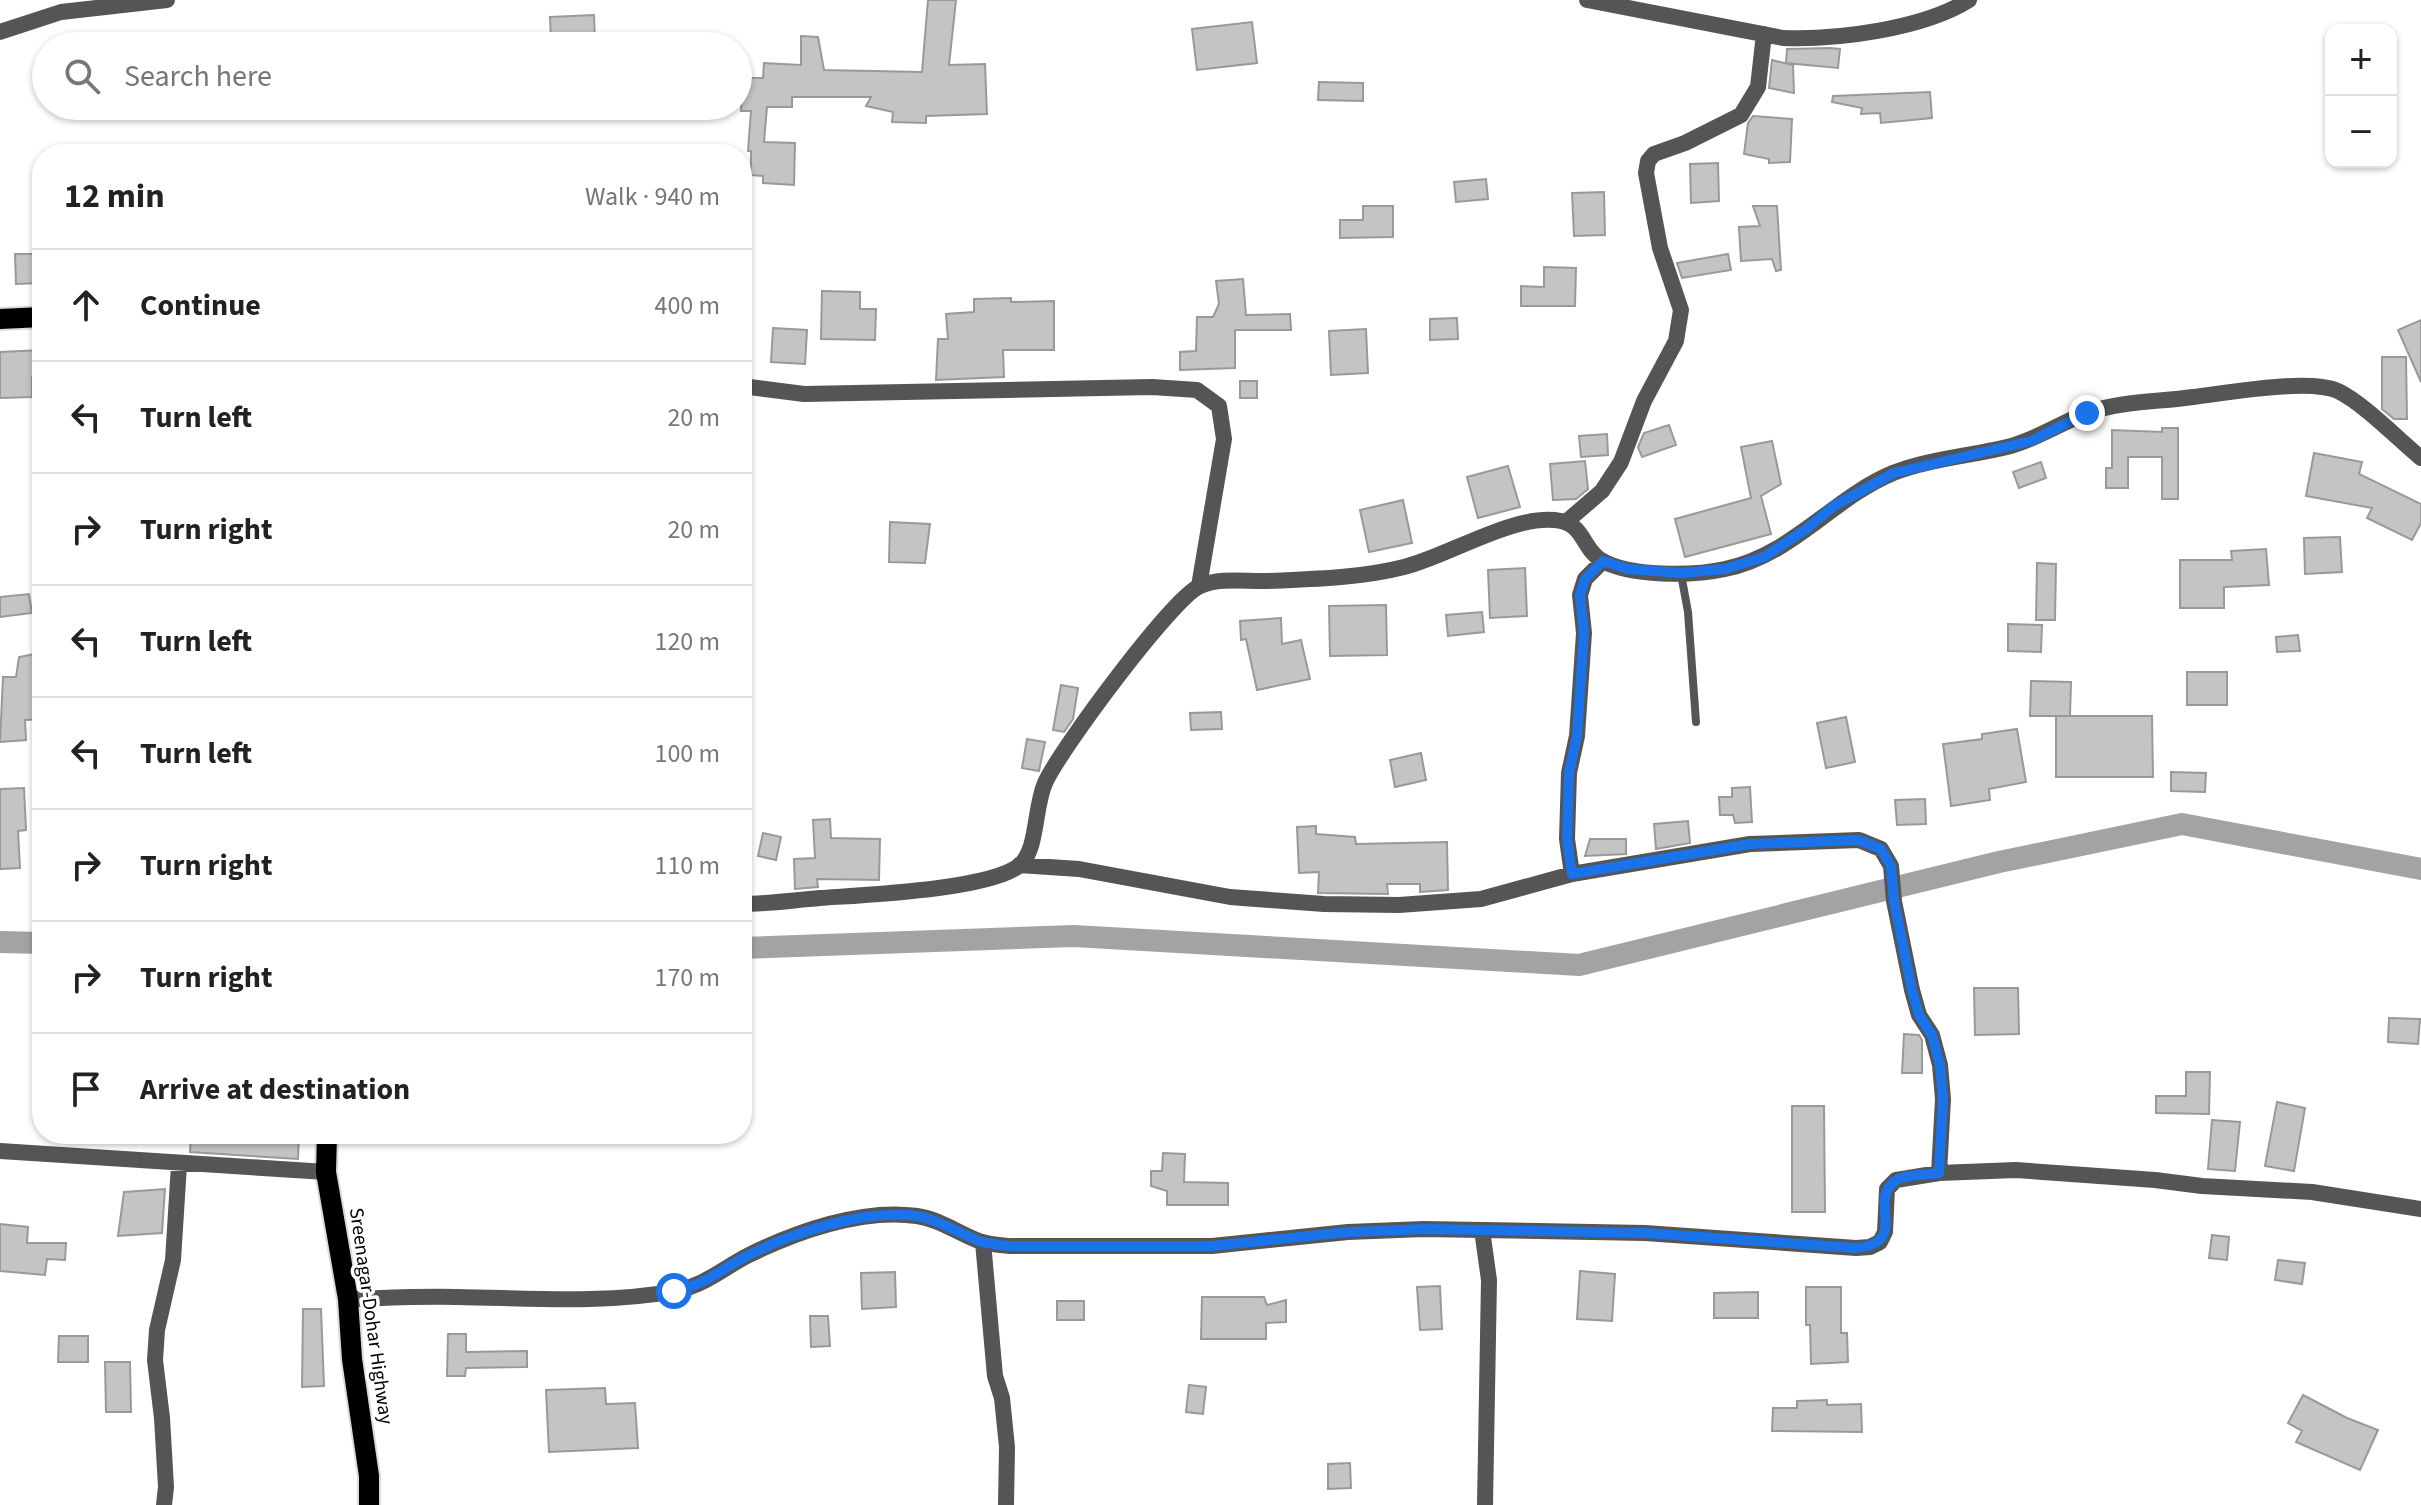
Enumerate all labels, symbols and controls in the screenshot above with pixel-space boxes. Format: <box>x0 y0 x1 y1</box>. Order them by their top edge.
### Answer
map controls <box>2325 24 2397 168</box>
button: + <box>2325 24 2397 96</box>
search box <box>32 32 752 120</box>
icon: search <box>60 54 104 98</box>
text: Search here <box>124 55 272 98</box>
button: − <box>2325 96 2397 168</box>
text: 12 min <box>64 172 165 221</box>
text: Walk · 940 m <box>585 178 720 215</box>
icon: ahead <box>64 283 108 327</box>
text: Continue <box>140 284 261 327</box>
text: 400 m <box>654 287 720 324</box>
icon: left <box>64 395 108 439</box>
route end <box>2069 395 2105 431</box>
text: Turn left <box>140 396 252 439</box>
text: 20 m <box>667 399 720 436</box>
icon: right <box>64 507 108 551</box>
text: Turn right <box>140 508 272 551</box>
text: 20 m <box>667 511 720 548</box>
icon: left <box>64 619 108 663</box>
text: Turn left <box>140 620 252 663</box>
text: 120 m <box>654 623 720 660</box>
icon: left <box>64 731 108 775</box>
text: Turn left <box>140 732 252 775</box>
text: 100 m <box>654 735 720 772</box>
icon: right <box>64 843 108 887</box>
text: Turn right <box>140 844 272 887</box>
text: 110 m <box>654 847 720 884</box>
icon: right <box>64 955 108 999</box>
text: Turn right <box>140 956 272 999</box>
text: 170 m <box>654 959 720 996</box>
icon: arrive <box>64 1067 108 1111</box>
text: Arrive at destination <box>140 1068 410 1111</box>
street label: Sreenagar-Dohar Highway <box>342 1206 400 1427</box>
route start <box>656 1273 692 1309</box>

